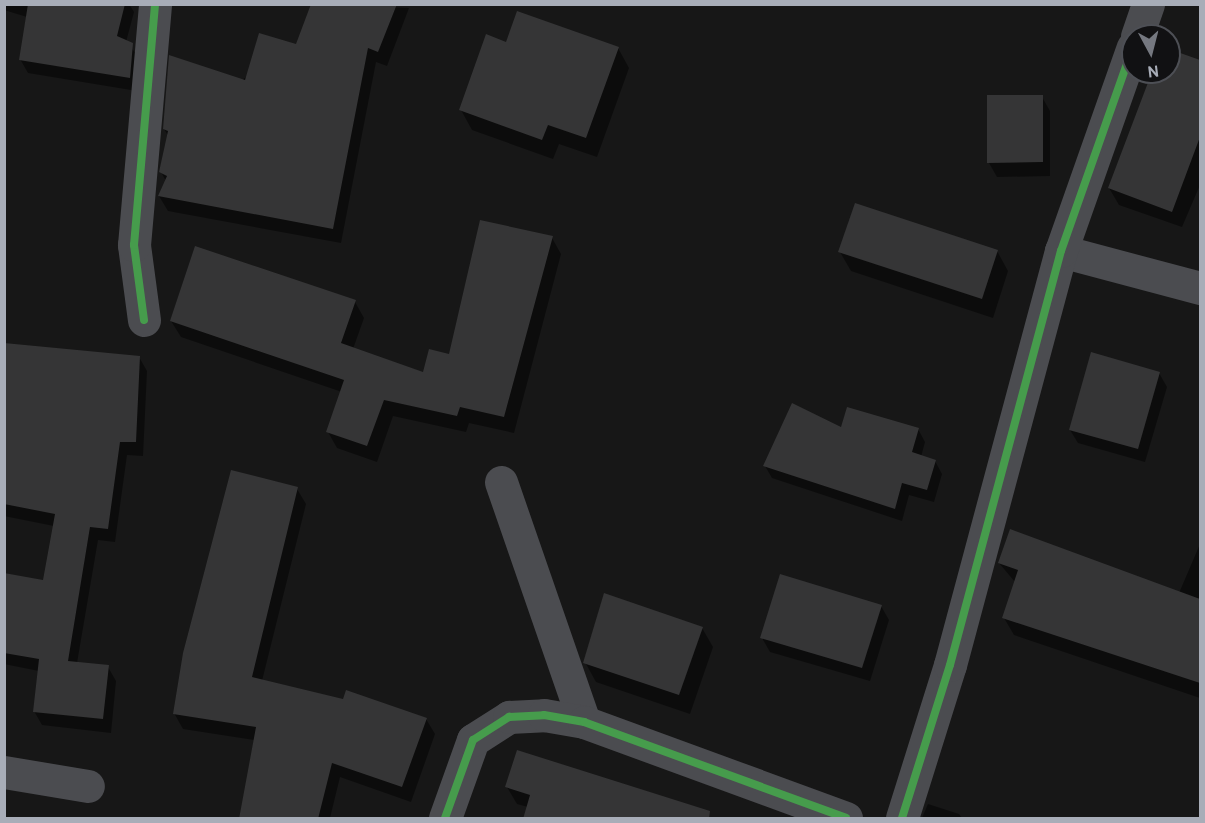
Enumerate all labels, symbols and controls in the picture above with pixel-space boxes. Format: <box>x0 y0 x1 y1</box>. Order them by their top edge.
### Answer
north arrow <box>1121 24 1181 84</box>
text: N <box>1146 59 1160 81</box>

